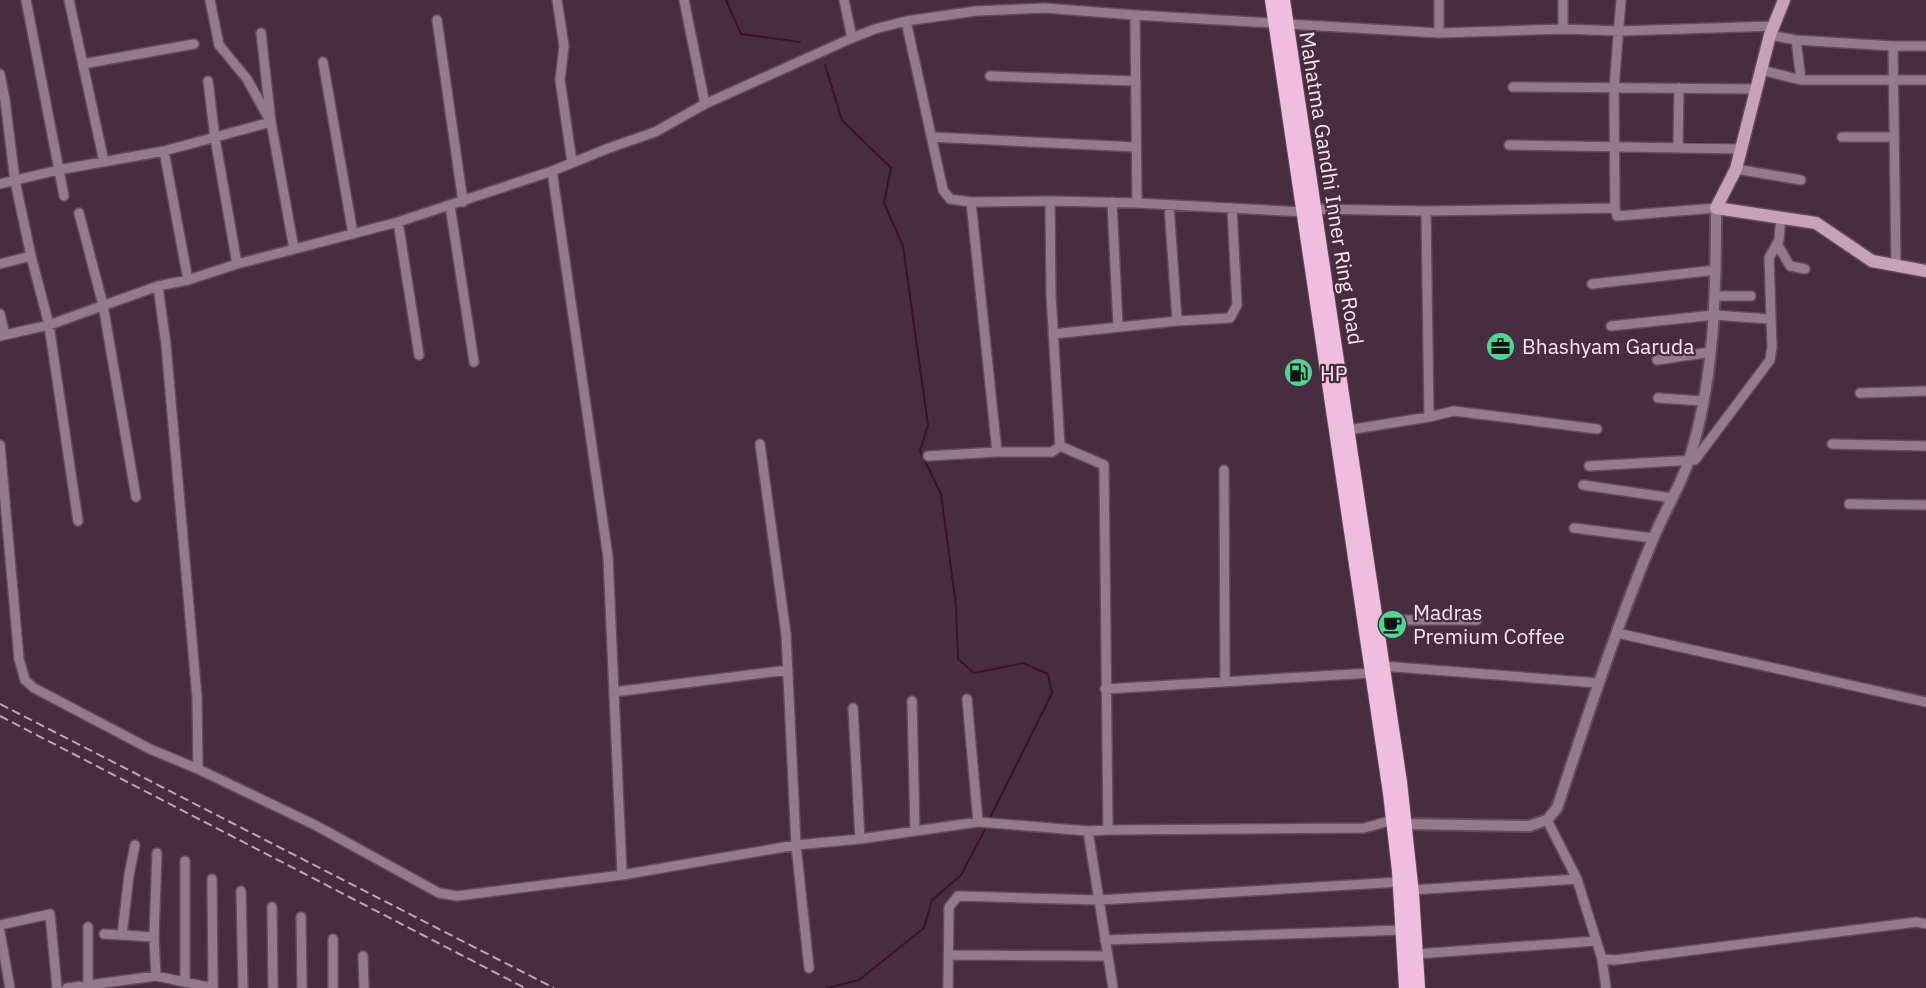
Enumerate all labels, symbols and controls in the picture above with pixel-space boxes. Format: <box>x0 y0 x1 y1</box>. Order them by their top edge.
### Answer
street label: Mahatma Gandhi Inner Ring Road <box>1293 29 1371 347</box>
office icon: Bhashyam Garuda <box>1485 330 1517 362</box>
place label: Bhashyam Garuda <box>1522 332 1694 360</box>
fuel station icon: HP <box>1283 357 1315 389</box>
place label: HP <box>1320 359 1348 387</box>
place label: Madras Premium Coffee <box>1413 598 1565 650</box>
cafe icon: Madras Premium Coffee <box>1376 608 1408 640</box>

